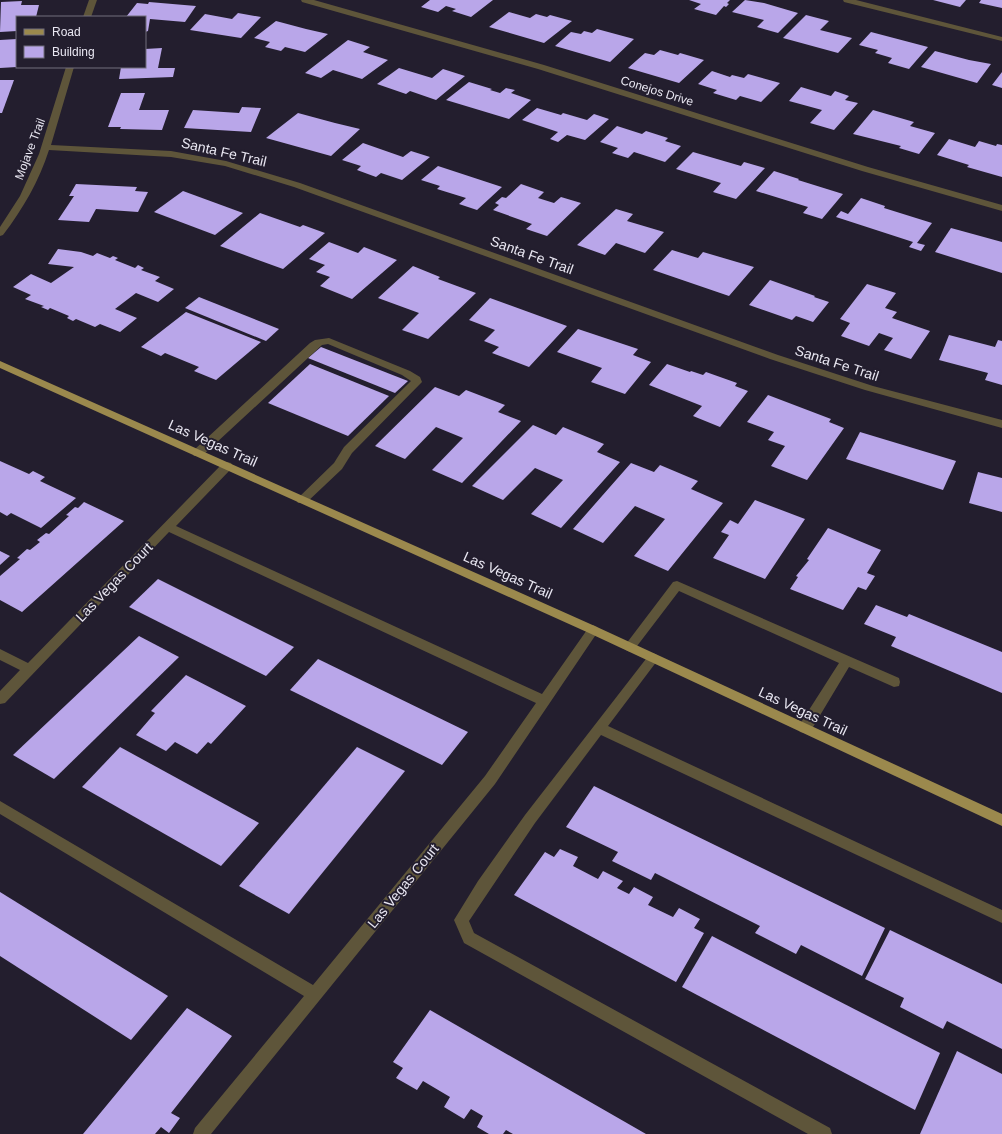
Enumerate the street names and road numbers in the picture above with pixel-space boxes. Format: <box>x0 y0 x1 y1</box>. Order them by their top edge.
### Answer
street label: Conejos Drive <box>619 73 695 109</box>
street label: Mojave Trail <box>12 116 48 182</box>
street label: Santa Fe Trail <box>180 134 268 170</box>
street label: Santa Fe Trail <box>488 233 576 277</box>
street label: Santa Fe Trail <box>793 342 881 384</box>
street label: Las Vegas Trail <box>166 416 260 470</box>
street label: Las Vegas Court <box>72 539 156 625</box>
street label: Las Vegas Trail <box>461 548 555 602</box>
street label: Las Vegas Trail <box>756 684 850 738</box>
street label: Las Vegas Court <box>364 841 442 931</box>

